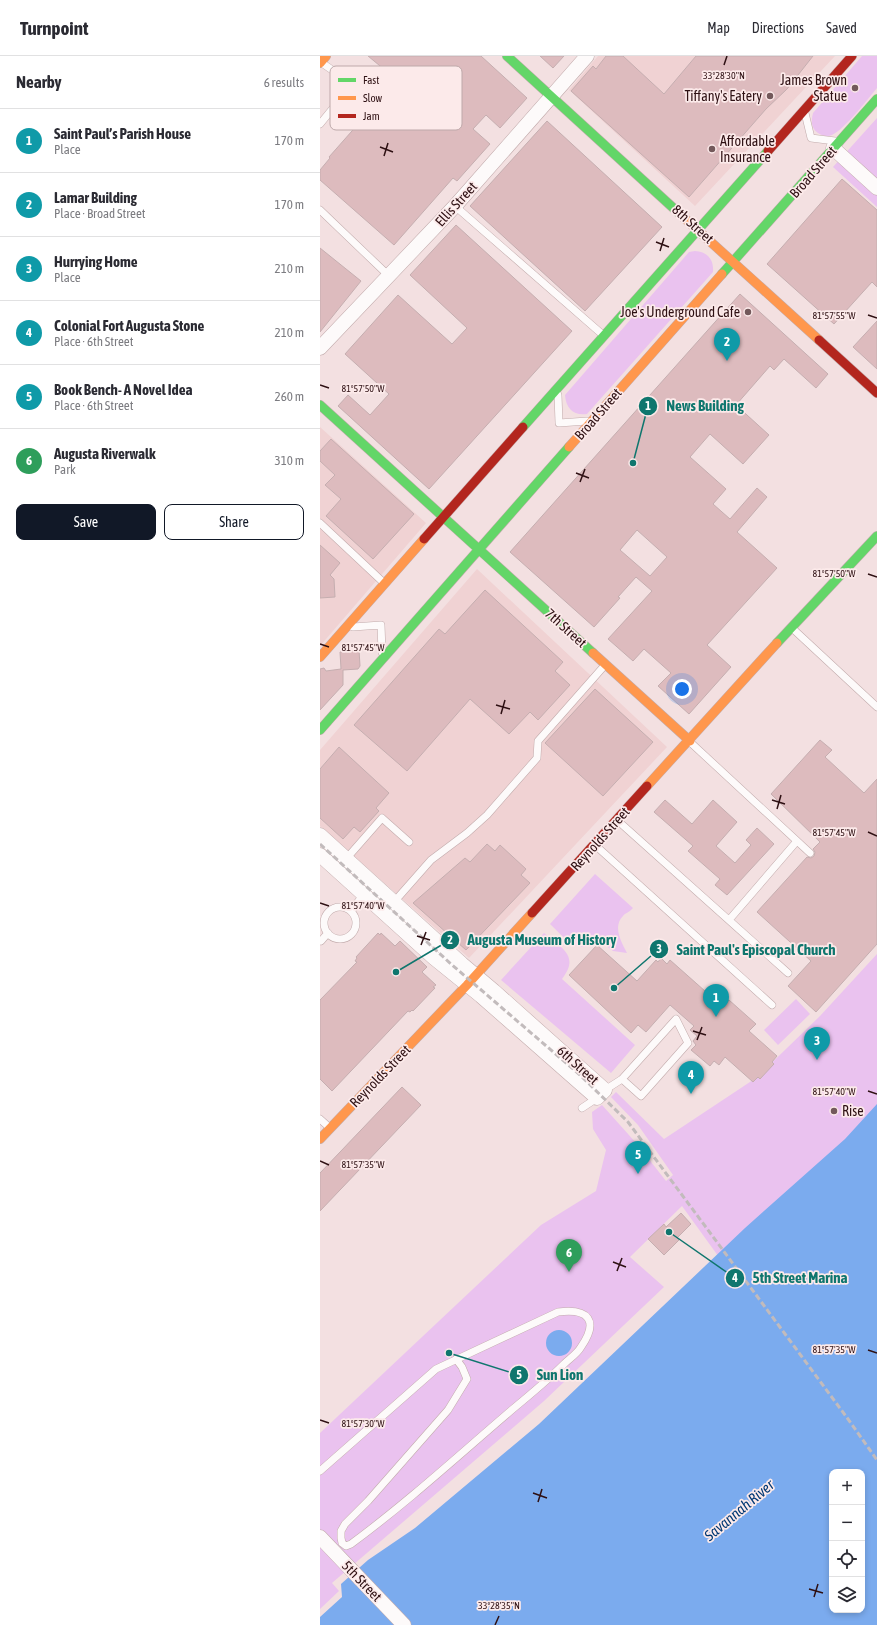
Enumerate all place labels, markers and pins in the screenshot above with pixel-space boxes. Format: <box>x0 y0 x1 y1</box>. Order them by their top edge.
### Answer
place label: James Brown Statue <box>780 72 847 104</box>
marker: James Brown Statue <box>850 83 860 93</box>
place label: Tiffany's Eatery <box>684 88 762 104</box>
marker: Tiffany's Eatery <box>765 91 775 101</box>
place label: Affordable Insurance <box>720 133 775 165</box>
marker: Affordable Insurance <box>707 144 717 154</box>
place label: Joe's Underground Cafe <box>620 304 740 320</box>
marker: Joe's Underground Cafe <box>743 307 753 317</box>
pin: 2 <box>714 328 740 361</box>
callout: News Building <box>638 393 752 420</box>
callout: Augusta Museum of History <box>440 926 625 953</box>
callout: Saint Paul's Episcopal Church <box>649 936 844 963</box>
pin: 1 <box>703 984 729 1017</box>
pin: 3 <box>804 1027 830 1060</box>
pin: 4 <box>678 1061 704 1094</box>
place label: Rise <box>842 1103 864 1119</box>
marker: Rise <box>829 1106 839 1116</box>
pin: 5 <box>625 1141 651 1174</box>
pin: 6 <box>556 1239 582 1272</box>
callout: 5th Street Marina <box>725 1265 855 1292</box>
callout: Sun Lion <box>509 1361 591 1388</box>

